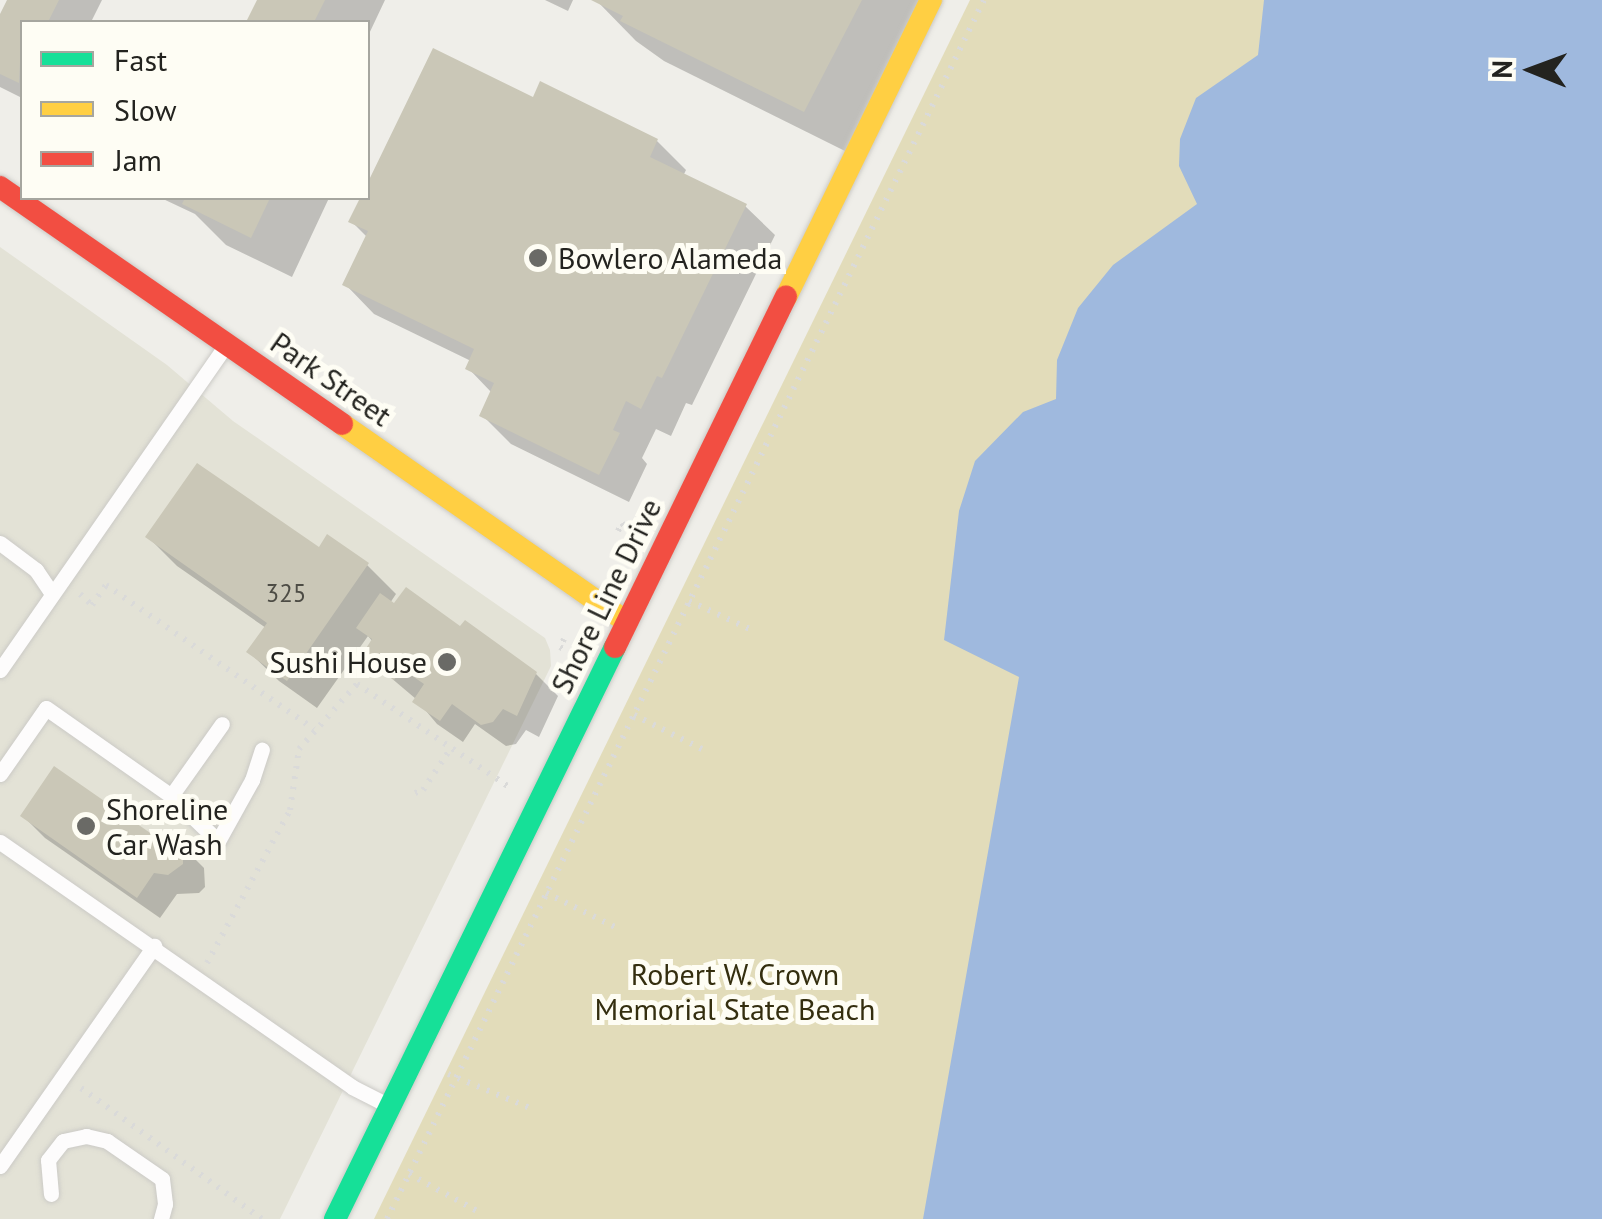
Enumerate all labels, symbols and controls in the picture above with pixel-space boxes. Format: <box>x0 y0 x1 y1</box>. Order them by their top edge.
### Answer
legend <box>20 20 370 200</box>
north arrow <box>1482 20 1582 120</box>
text: Fast <box>114 40 167 79</box>
text: N <box>1483 60 1520 79</box>
text: Slow <box>114 90 177 129</box>
text: Jam <box>114 140 162 179</box>
place label: Bowlero Alameda <box>558 240 783 276</box>
marker: Bowlero Alameda <box>527 247 549 269</box>
street label: Park Street <box>263 324 399 434</box>
street label: Shore Line Drive <box>543 493 669 699</box>
house number: 325 <box>266 578 306 608</box>
place label: Sushi House <box>270 644 427 680</box>
marker: Sushi House <box>436 651 458 673</box>
place label: Shoreline Car Wash <box>106 791 228 862</box>
marker: Shoreline Car Wash <box>75 815 97 837</box>
park label: Robert W. Crown Memorial State Beach <box>595 956 875 1026</box>

